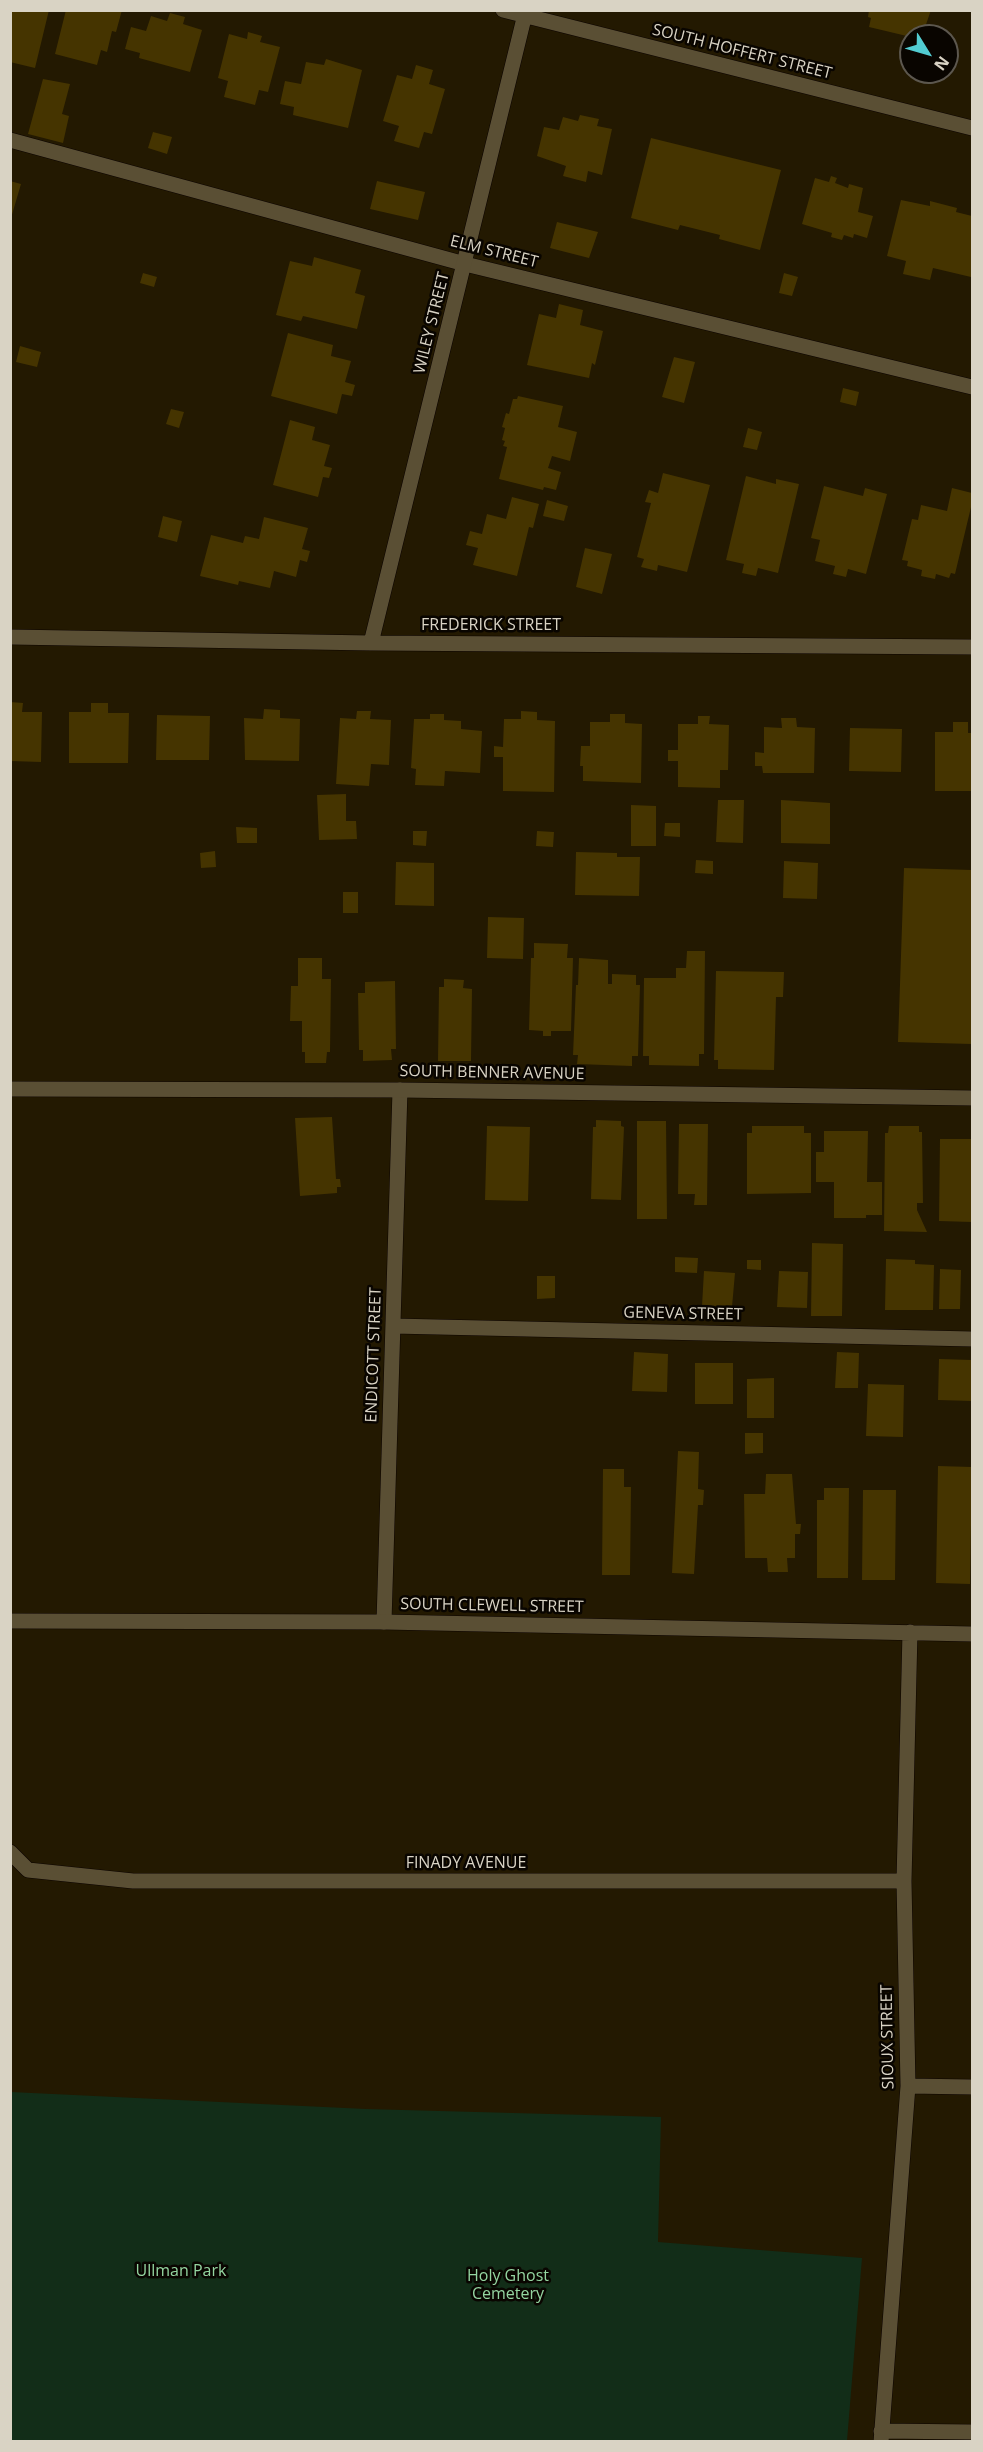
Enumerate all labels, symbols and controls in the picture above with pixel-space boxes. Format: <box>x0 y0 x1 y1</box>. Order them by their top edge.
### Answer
street label: SOUTH HOFFERT STREET <box>650 20 834 84</box>
north arrow <box>899 24 959 84</box>
text: N <box>929 52 954 75</box>
street label: ELM STREET <box>448 232 540 272</box>
street label: WILEY STREET <box>410 270 454 376</box>
street label: FREDERICK STREET <box>421 615 561 635</box>
street label: SOUTH BENNER AVENUE <box>399 1062 585 1084</box>
street label: ENDICOTT STREET <box>362 1287 386 1423</box>
street label: GENEVA STREET <box>623 1303 743 1325</box>
street label: SOUTH CLEWELL STREET <box>400 1595 584 1617</box>
street label: FINADY AVENUE <box>406 1853 526 1873</box>
street label: SIOUX STREET <box>877 1984 899 2090</box>
park label: Ullman Park <box>136 2261 226 2281</box>
park label: Holy Ghost Cemetery <box>467 2266 549 2304</box>

